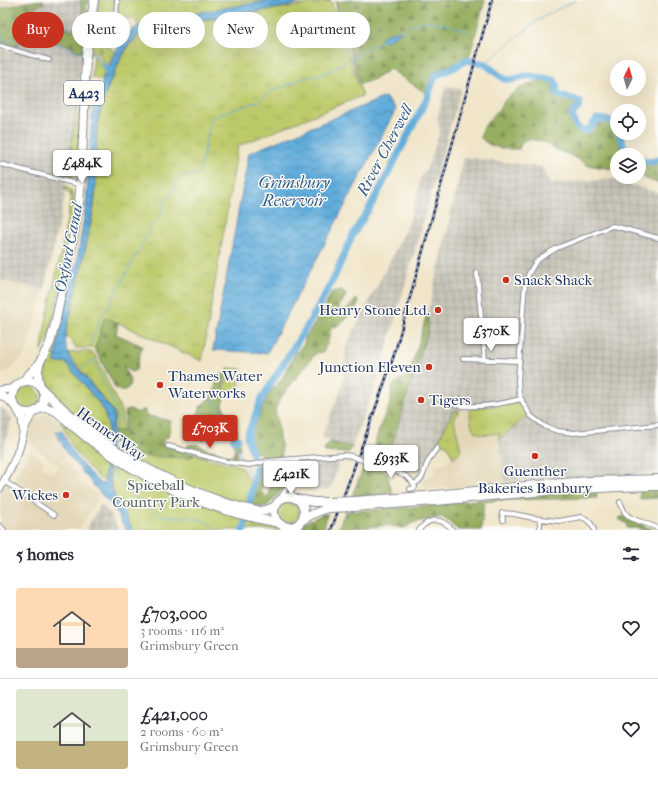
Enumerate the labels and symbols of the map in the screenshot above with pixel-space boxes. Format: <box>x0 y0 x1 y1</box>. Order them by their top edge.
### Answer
north arrow <box>610 60 646 96</box>
road number: A423 <box>64 81 104 105</box>
water label: River Cherwell <box>352 100 417 200</box>
pin: £484K <box>54 150 110 184</box>
water label: Grimsbury Reservoir <box>258 173 330 210</box>
water label: Oxford Canal <box>51 200 87 294</box>
place label: Snack Shack <box>514 271 593 289</box>
marker: Snack Shack <box>501 275 511 285</box>
place label: Henry Stone Ltd. <box>319 301 430 319</box>
marker: Henry Stone Ltd. <box>433 305 443 315</box>
pin: £370K <box>463 318 519 352</box>
place label: Junction Eleven <box>318 358 421 376</box>
marker: Junction Eleven <box>424 362 434 372</box>
place label: Thames Water Waterworks <box>167 367 263 402</box>
marker: Thames Water Waterworks <box>155 380 165 390</box>
place label: Tigers <box>429 391 471 409</box>
marker: Tigers <box>416 395 426 405</box>
street label: Hennef Way <box>73 403 150 466</box>
pin: £703K <box>182 415 238 449</box>
pin: £933K <box>363 445 419 479</box>
marker: Guenther Bakeries Banbury <box>530 451 540 461</box>
pin: £421K <box>263 461 319 495</box>
place label: Guenther Bakeries Banbury <box>478 462 593 497</box>
park label: Spiceball Country Park <box>112 476 200 511</box>
place label: Wickes <box>11 486 58 504</box>
marker: Wickes <box>61 490 71 500</box>

